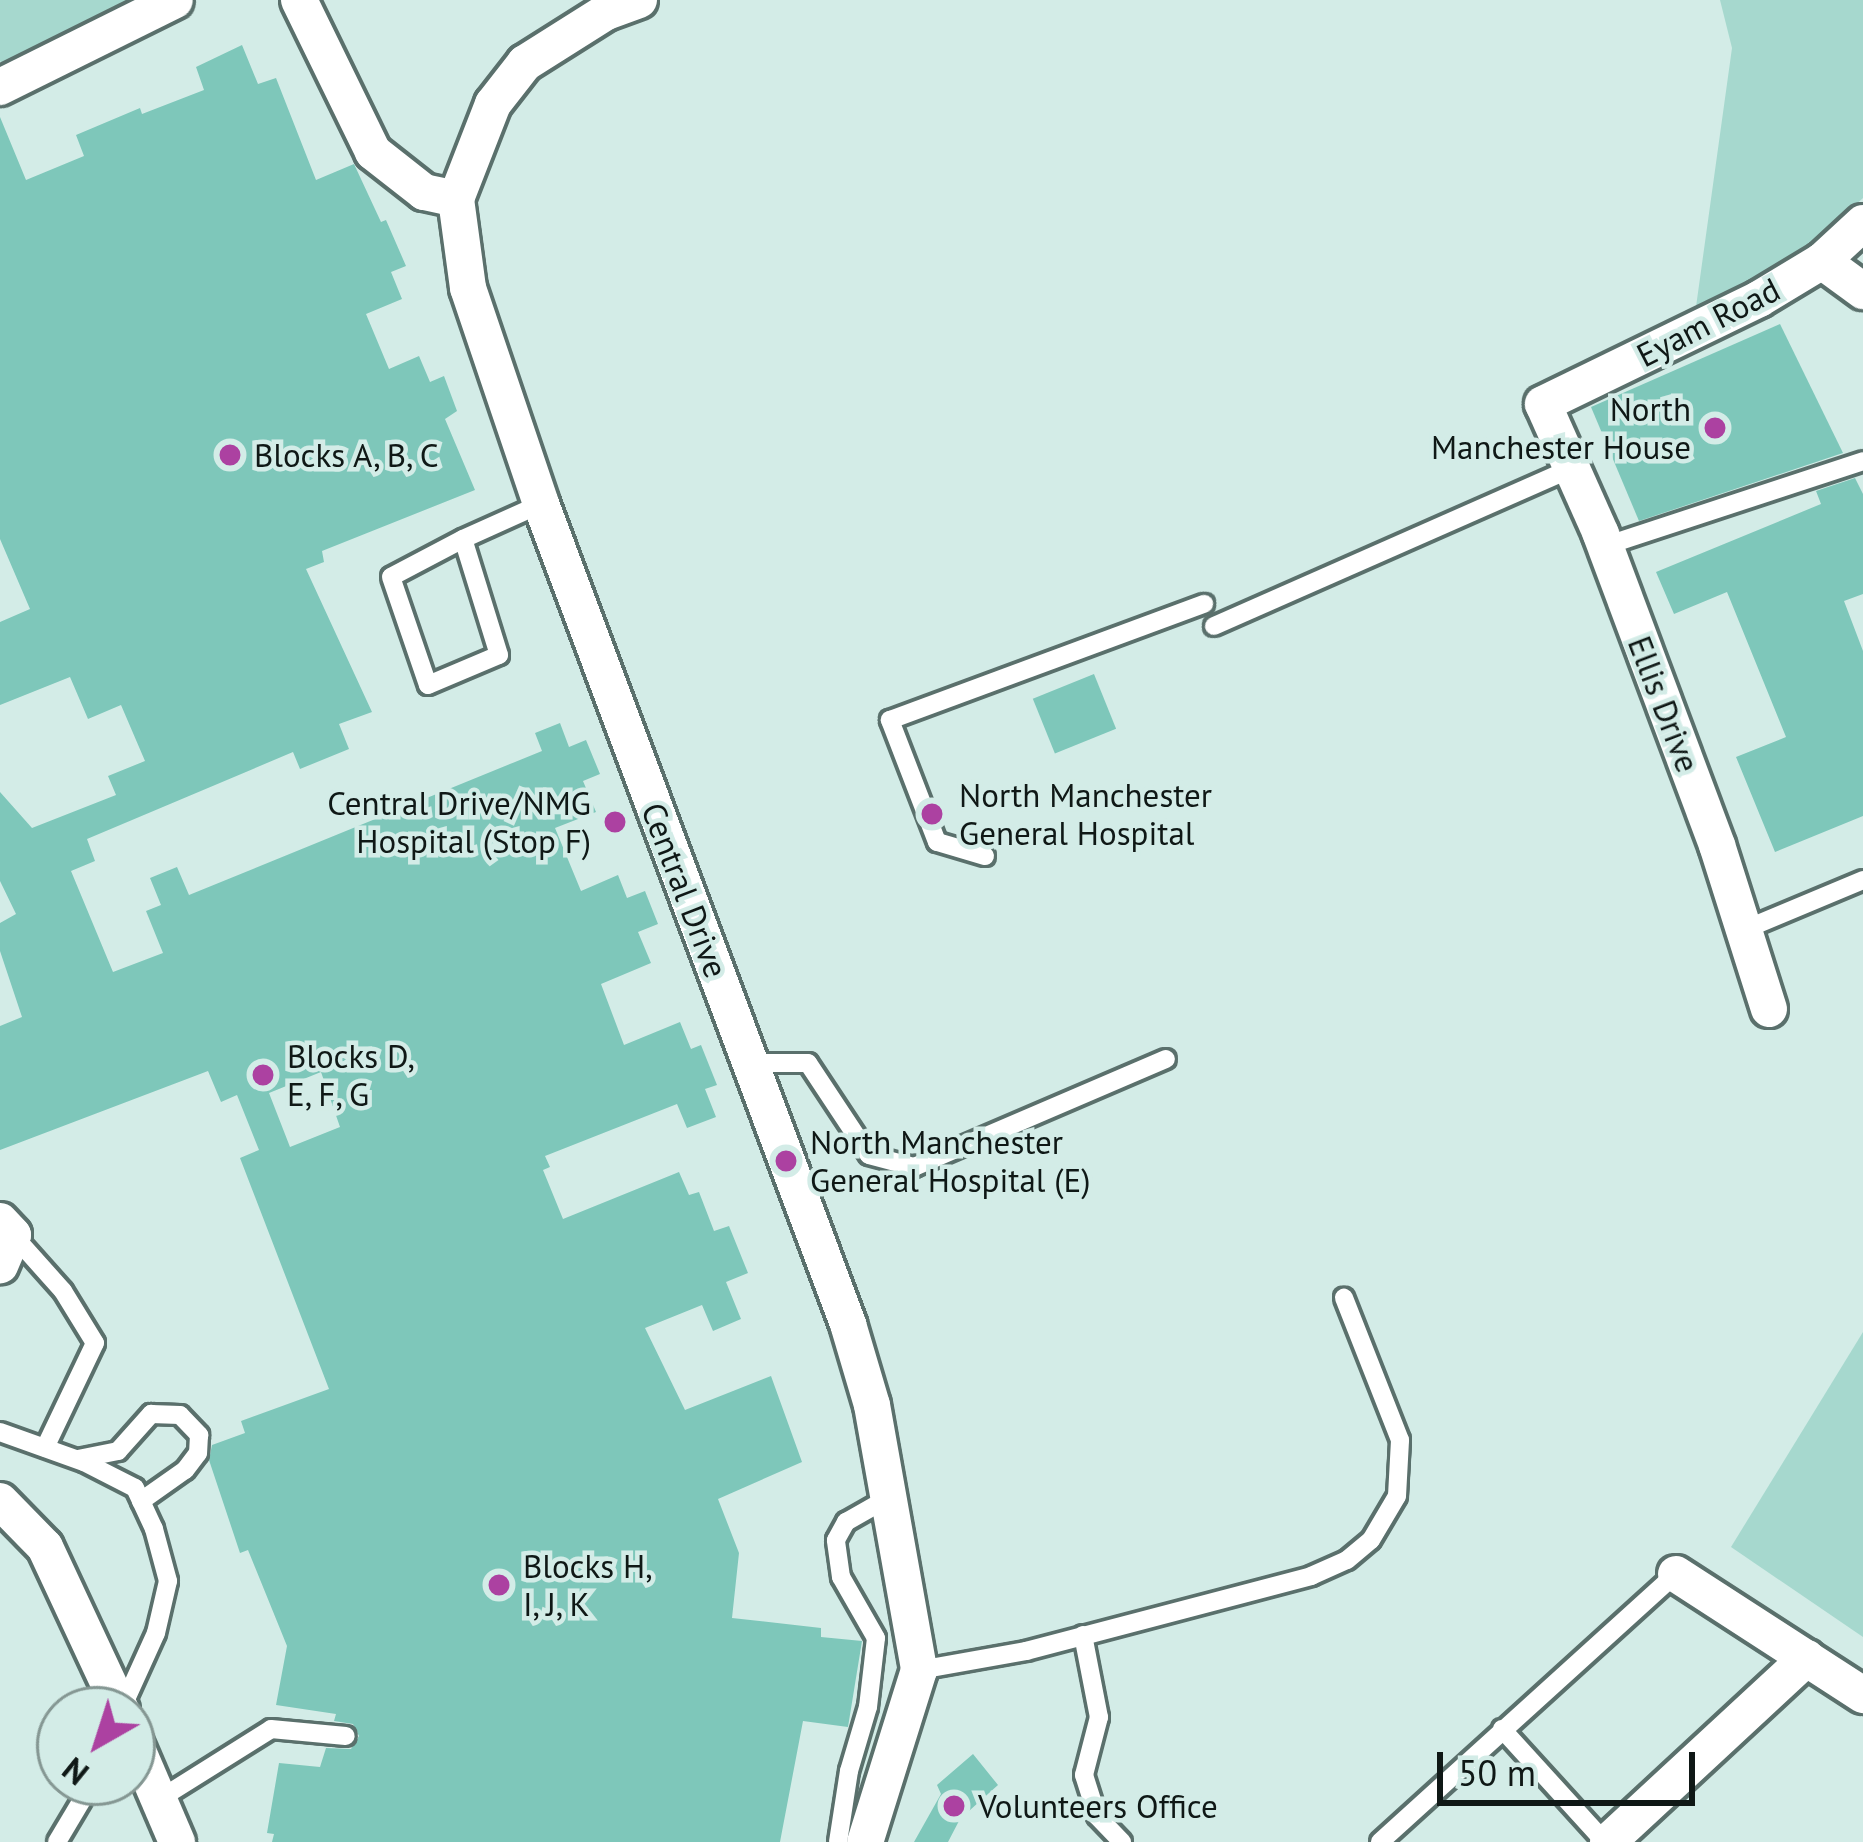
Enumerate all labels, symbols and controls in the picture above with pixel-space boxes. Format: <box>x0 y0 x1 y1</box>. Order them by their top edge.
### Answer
street label: Eyam Road <box>1630 269 1786 375</box>
place label: North Manchester House <box>1431 389 1691 467</box>
marker: North Manchester House <box>1702 415 1728 441</box>
place label: Blocks A, B, C <box>254 435 445 475</box>
marker: Blocks A, B, C <box>217 442 243 468</box>
street label: Ellis Drive <box>1620 630 1708 778</box>
place label: North Manchester General Hospital <box>959 775 1212 853</box>
place label: Central Drive/NMG Hospital (Stop F) <box>327 783 591 861</box>
street label: Central Drive <box>634 797 736 983</box>
marker: North Manchester General Hospital <box>916 798 948 830</box>
marker: Central Drive/NMG Hospital (Stop F) <box>602 809 628 835</box>
place label: Blocks D, E, F, G <box>287 1036 415 1114</box>
marker: Blocks D, E, F, G <box>250 1062 276 1088</box>
place label: North Manchester General Hospital (E) <box>810 1122 1090 1200</box>
marker: North Manchester General Hospital (E) <box>773 1148 799 1174</box>
place label: Blocks H, I, J, K <box>523 1546 653 1624</box>
marker: Blocks H, I, J, K <box>486 1572 512 1598</box>
north arrow <box>36 1686 156 1806</box>
scale bar <box>1443 1728 1701 1802</box>
text: N <box>53 1749 97 1796</box>
text: 50 m <box>1458 1749 1536 1796</box>
place label: Volunteers Office <box>978 1786 1218 1826</box>
marker: Volunteers Office <box>941 1793 967 1819</box>

